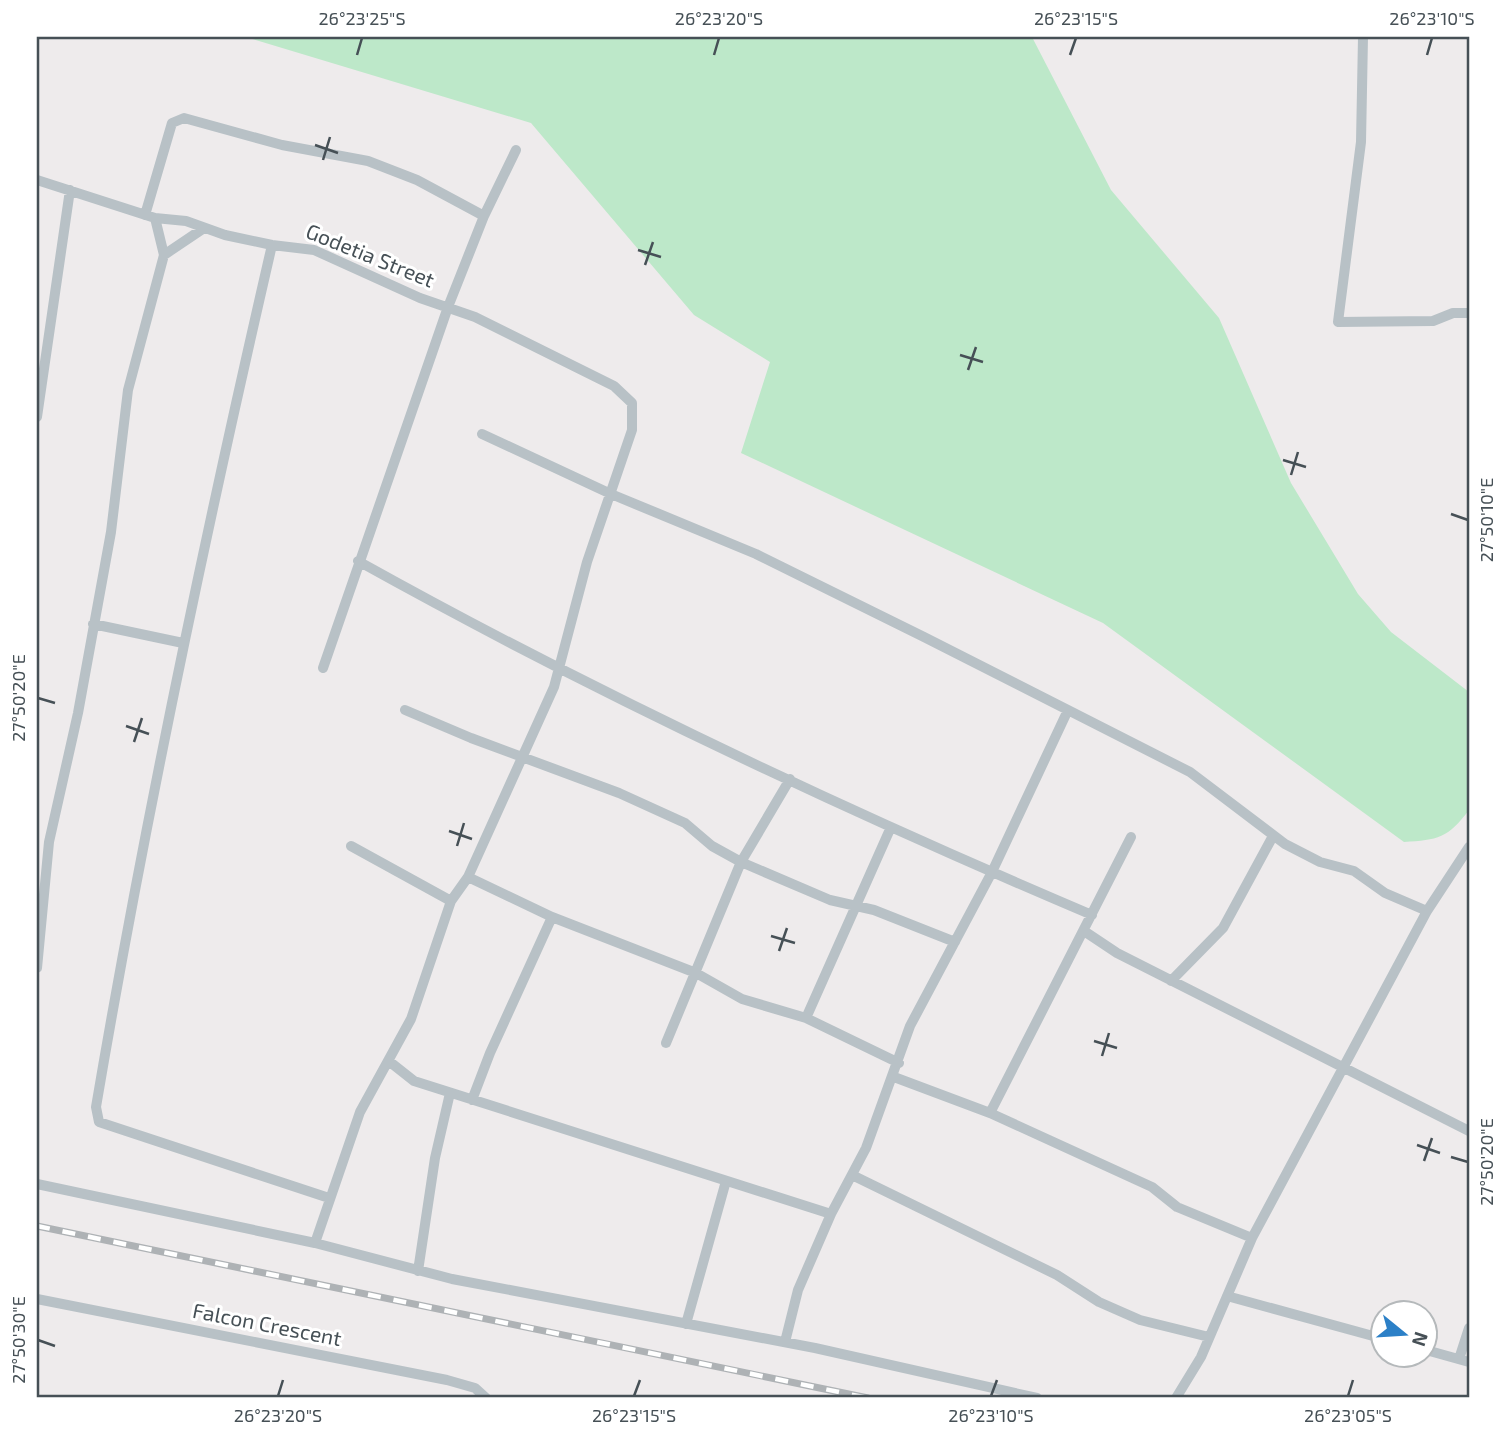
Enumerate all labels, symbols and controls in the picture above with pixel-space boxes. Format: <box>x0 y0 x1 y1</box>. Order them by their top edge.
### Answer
text: 26°23'25"S <box>318 7 406 29</box>
text: 26°23'20"S <box>675 7 763 29</box>
text: 26°23'15"S <box>1034 7 1118 29</box>
text: 26°23'10"S <box>1389 7 1475 29</box>
street label: Godetia Street <box>303 218 438 292</box>
text: 27°50'10"E <box>1475 478 1497 562</box>
text: 27°50'20"E <box>7 654 29 742</box>
text: 27°50'20"E <box>1475 1118 1497 1206</box>
text: 27°50'30"E <box>7 1296 29 1384</box>
street label: Falcon Crescent <box>191 1297 344 1350</box>
north arrow <box>1370 1298 1440 1368</box>
text: N <box>1408 1329 1434 1349</box>
text: 26°23'20"S <box>234 1404 322 1426</box>
text: 26°23'15"S <box>592 1404 676 1426</box>
text: 26°23'10"S <box>948 1404 1034 1426</box>
text: 26°23'05"S <box>1304 1404 1392 1426</box>

